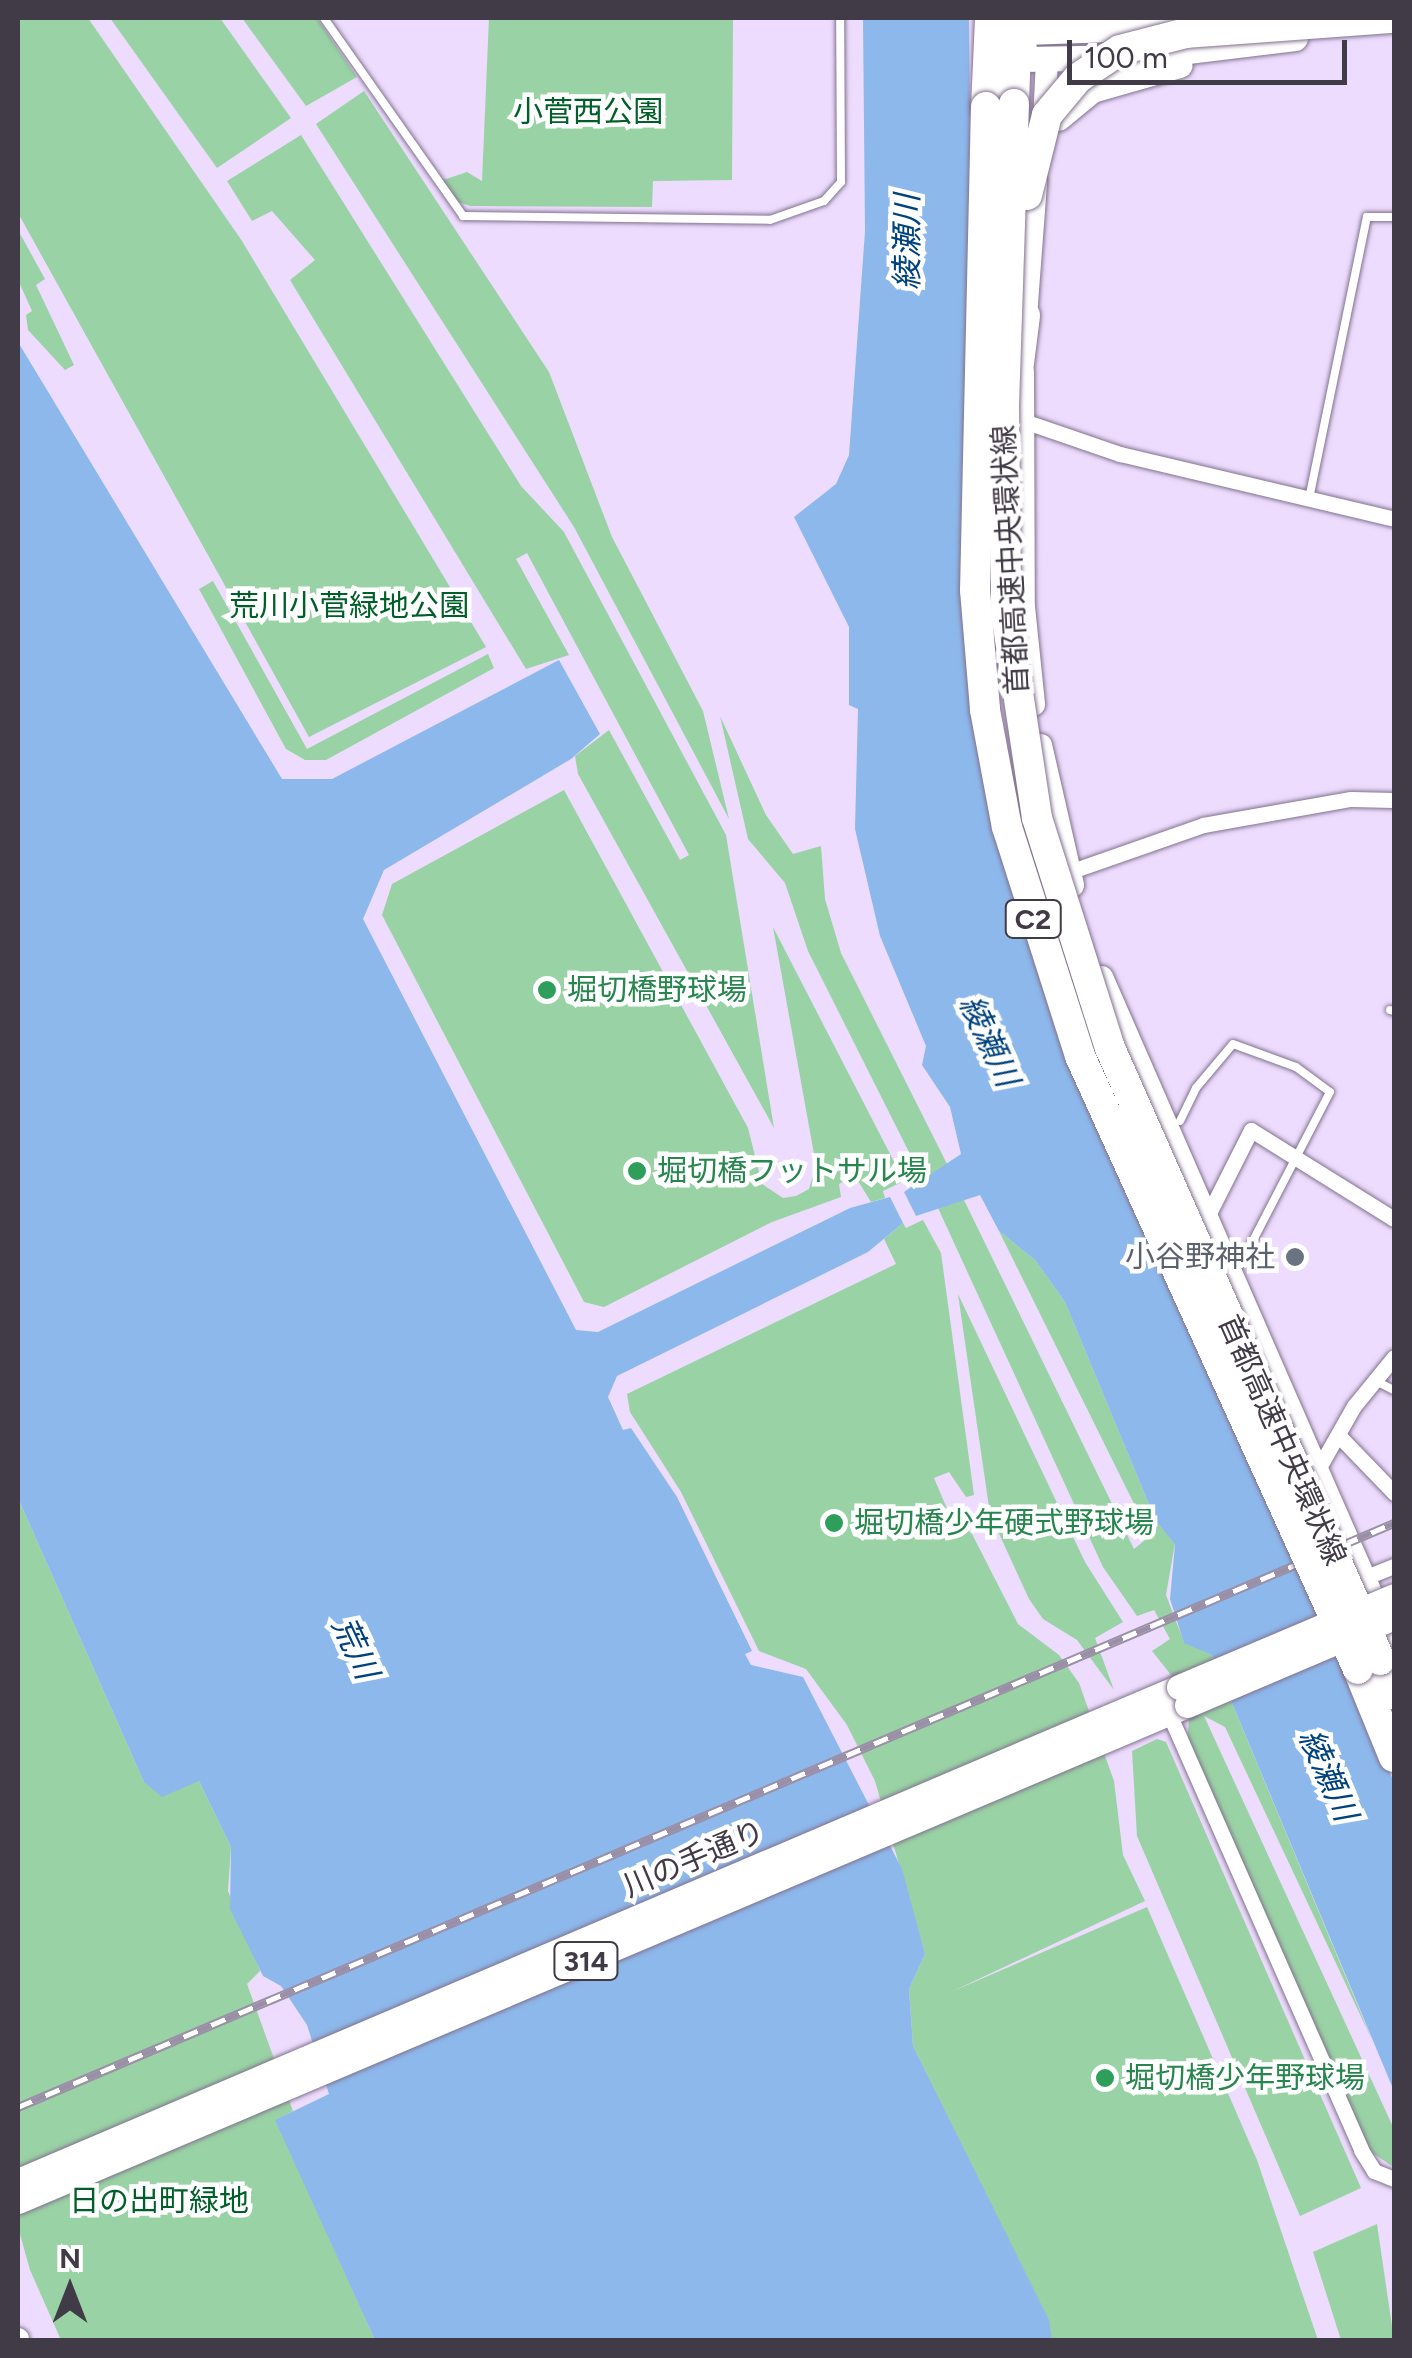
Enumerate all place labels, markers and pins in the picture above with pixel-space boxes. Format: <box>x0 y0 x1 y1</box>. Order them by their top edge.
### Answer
place label: 堀切橋野球場 <box>567 972 747 1008</box>
marker: 堀切橋野球場 <box>536 979 558 1001</box>
place label: 堀切橋フットサル場 <box>657 1153 927 1189</box>
marker: 堀切橋フットサル場 <box>626 1160 648 1182</box>
place label: 小谷野神社 <box>1125 1239 1275 1275</box>
marker: 小谷野神社 <box>1284 1246 1306 1268</box>
place label: 堀切橋少年硬式野球場 <box>854 1505 1154 1541</box>
marker: 堀切橋少年硬式野球場 <box>823 1512 845 1534</box>
place label: 堀切橋少年野球場 <box>1125 2060 1365 2096</box>
marker: 堀切橋少年野球場 <box>1094 2067 1116 2089</box>

